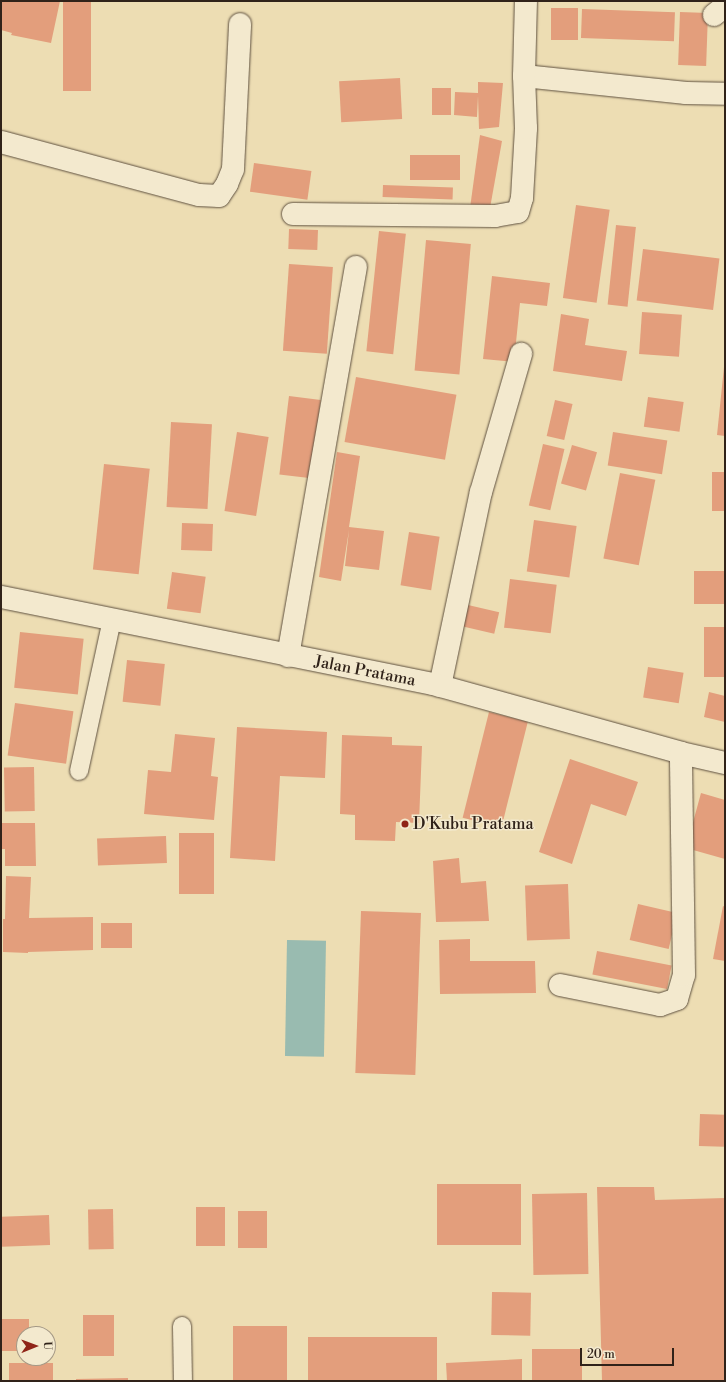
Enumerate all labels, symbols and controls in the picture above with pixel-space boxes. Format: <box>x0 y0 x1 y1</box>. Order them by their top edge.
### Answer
street label: Jalan Pratama <box>313 652 417 690</box>
place label: D'Kubu Pratama <box>413 814 534 834</box>
marker: D'Kubu Pratama <box>400 819 410 829</box>
north arrow <box>16 1326 56 1366</box>
scale bar <box>582 1340 676 1366</box>
text: U <box>40 1341 54 1350</box>
text: 20 m <box>587 1347 615 1362</box>

